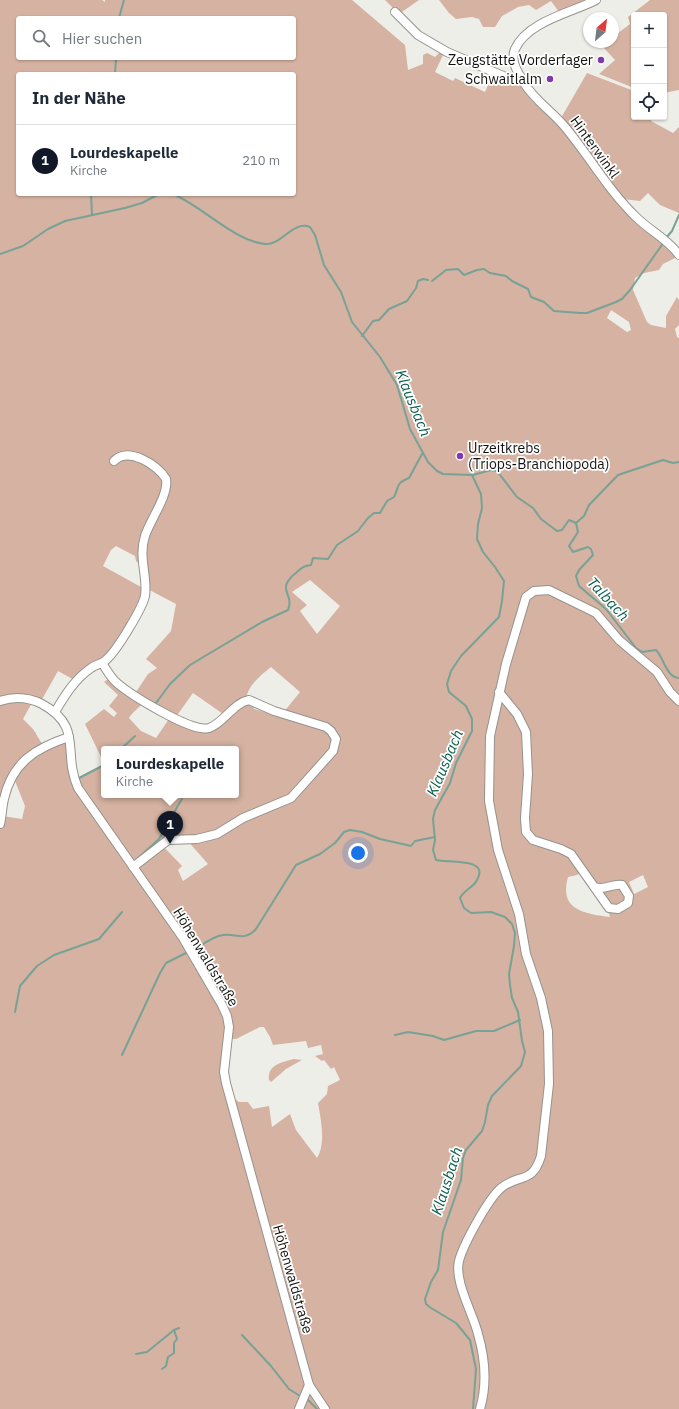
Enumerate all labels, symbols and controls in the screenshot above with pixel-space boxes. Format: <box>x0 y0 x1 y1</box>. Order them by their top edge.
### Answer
north arrow <box>583 12 619 48</box>
map controls <box>631 12 667 120</box>
button: + <box>631 12 667 48</box>
search box <box>16 16 296 60</box>
icon: search <box>30 27 52 49</box>
text: Hier suchen <box>62 29 142 48</box>
button: − <box>631 48 667 84</box>
place label: Zeugstätte Vorderfager <box>448 51 593 69</box>
marker: Zeugstätte Vorderfager <box>596 55 606 65</box>
place label: Schwaitlalm <box>465 70 542 88</box>
marker: Schwaitlalm <box>545 74 555 84</box>
button: locate <box>631 84 667 120</box>
text: In der Nähe <box>32 87 126 109</box>
street label: Hinterwinkl <box>566 112 624 182</box>
text: Lourdeskapelle <box>70 143 178 162</box>
text: 1 <box>41 152 49 169</box>
text: 210 m <box>242 152 280 169</box>
text: Kirche <box>70 162 107 179</box>
water label: Klausbach <box>391 367 435 439</box>
place label: Urzeitkrebs (Triops-Branchiopoda) <box>468 439 609 473</box>
marker: Urzeitkrebs (Triops-Branchiopoda) <box>455 451 465 461</box>
water label: Talbach <box>583 573 633 625</box>
water label: Klausbach <box>422 727 467 799</box>
popup <box>101 746 239 798</box>
text: Lourdeskapelle <box>116 754 224 773</box>
text: Kirche <box>116 773 153 790</box>
pin: 1 <box>157 811 183 844</box>
your location <box>348 843 368 863</box>
street label: Höhenwaldstraße <box>169 904 243 1010</box>
water label: Klausbach <box>427 1144 466 1217</box>
street label: Höhenwaldstraße <box>269 1223 317 1336</box>

